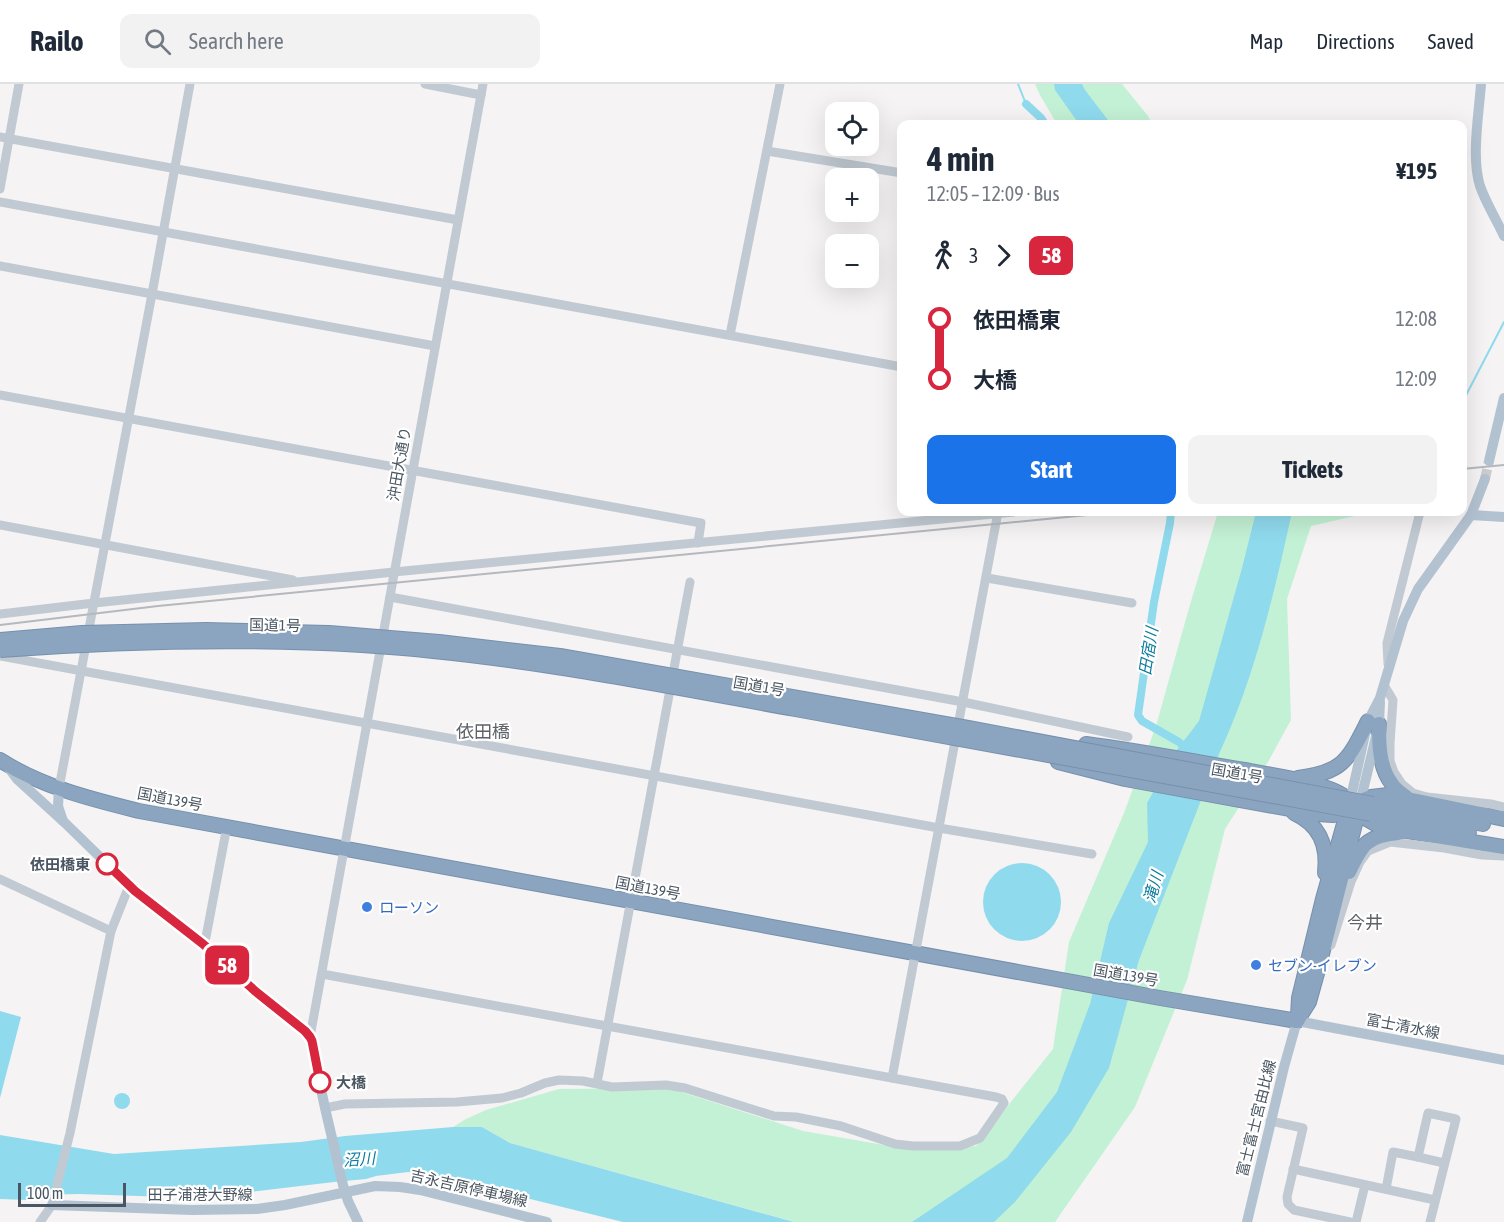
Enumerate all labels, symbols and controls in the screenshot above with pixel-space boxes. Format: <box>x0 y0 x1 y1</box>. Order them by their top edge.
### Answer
search box <box>120 14 540 68</box>
text: Railo <box>30 25 84 57</box>
icon: search <box>141 25 174 58</box>
text: Search here <box>189 28 284 54</box>
text: Map <box>1249 29 1283 53</box>
text: Directions <box>1316 29 1395 53</box>
text: Saved <box>1428 29 1474 53</box>
map controls <box>825 102 879 288</box>
button: locate <box>825 102 879 156</box>
text: 4 min <box>927 140 994 178</box>
text: ¥195 <box>1396 158 1437 184</box>
button: + <box>825 168 879 222</box>
text: 12:05 – 12:09 · Bus <box>927 182 1060 205</box>
button: − <box>825 234 879 288</box>
icon: walk <box>927 239 960 272</box>
icon: forward <box>987 239 1020 272</box>
text: 58 <box>1041 243 1061 267</box>
text: 3 <box>969 244 978 267</box>
text: 依田橋東 <box>973 307 1061 333</box>
text: 12:08 <box>1395 307 1437 330</box>
text: 大橋 <box>973 367 1017 393</box>
text: 12:09 <box>1395 367 1437 390</box>
street label: 沖田大通り <box>384 426 414 502</box>
button: Start <box>927 435 1176 504</box>
button: Tickets <box>1188 435 1437 504</box>
street label: 国道1号 <box>249 616 301 634</box>
water label: 田宿川 <box>1135 624 1161 676</box>
street label: 国道1号 <box>732 673 786 699</box>
district label: 依田橋 <box>456 721 510 742</box>
street label: 国道1号 <box>1210 760 1264 786</box>
street label: 国道139号 <box>136 784 204 814</box>
marker: 依田橋東 <box>96 853 118 875</box>
place label: 依田橋東 <box>30 856 90 873</box>
water label: 滝川 <box>1140 867 1167 905</box>
street label: 国道139号 <box>614 873 682 903</box>
place label: ローソン <box>379 899 439 916</box>
marker: ローソン <box>360 900 374 914</box>
district label: 今井 <box>1347 912 1383 933</box>
line badge: 58 <box>200 946 254 984</box>
text: 58 <box>217 953 237 977</box>
place label: セブン-イレブン <box>1268 957 1377 974</box>
marker: セブン-イレブン <box>1249 958 1263 972</box>
street label: 国道139号 <box>1092 961 1160 989</box>
street label: 富士清水線 <box>1365 1010 1441 1042</box>
street label: 富士富士宮由比線 <box>1233 1058 1279 1178</box>
marker: 大橋 <box>309 1071 331 1093</box>
place label: 大橋 <box>336 1074 367 1091</box>
water label: 沼川 <box>342 1149 378 1169</box>
street label: 吉永吉原停車場線 <box>409 1166 529 1210</box>
scale bar <box>18 1180 126 1208</box>
text: 100 m <box>27 1184 63 1202</box>
street label: 田子浦港大野線 <box>147 1186 253 1203</box>

